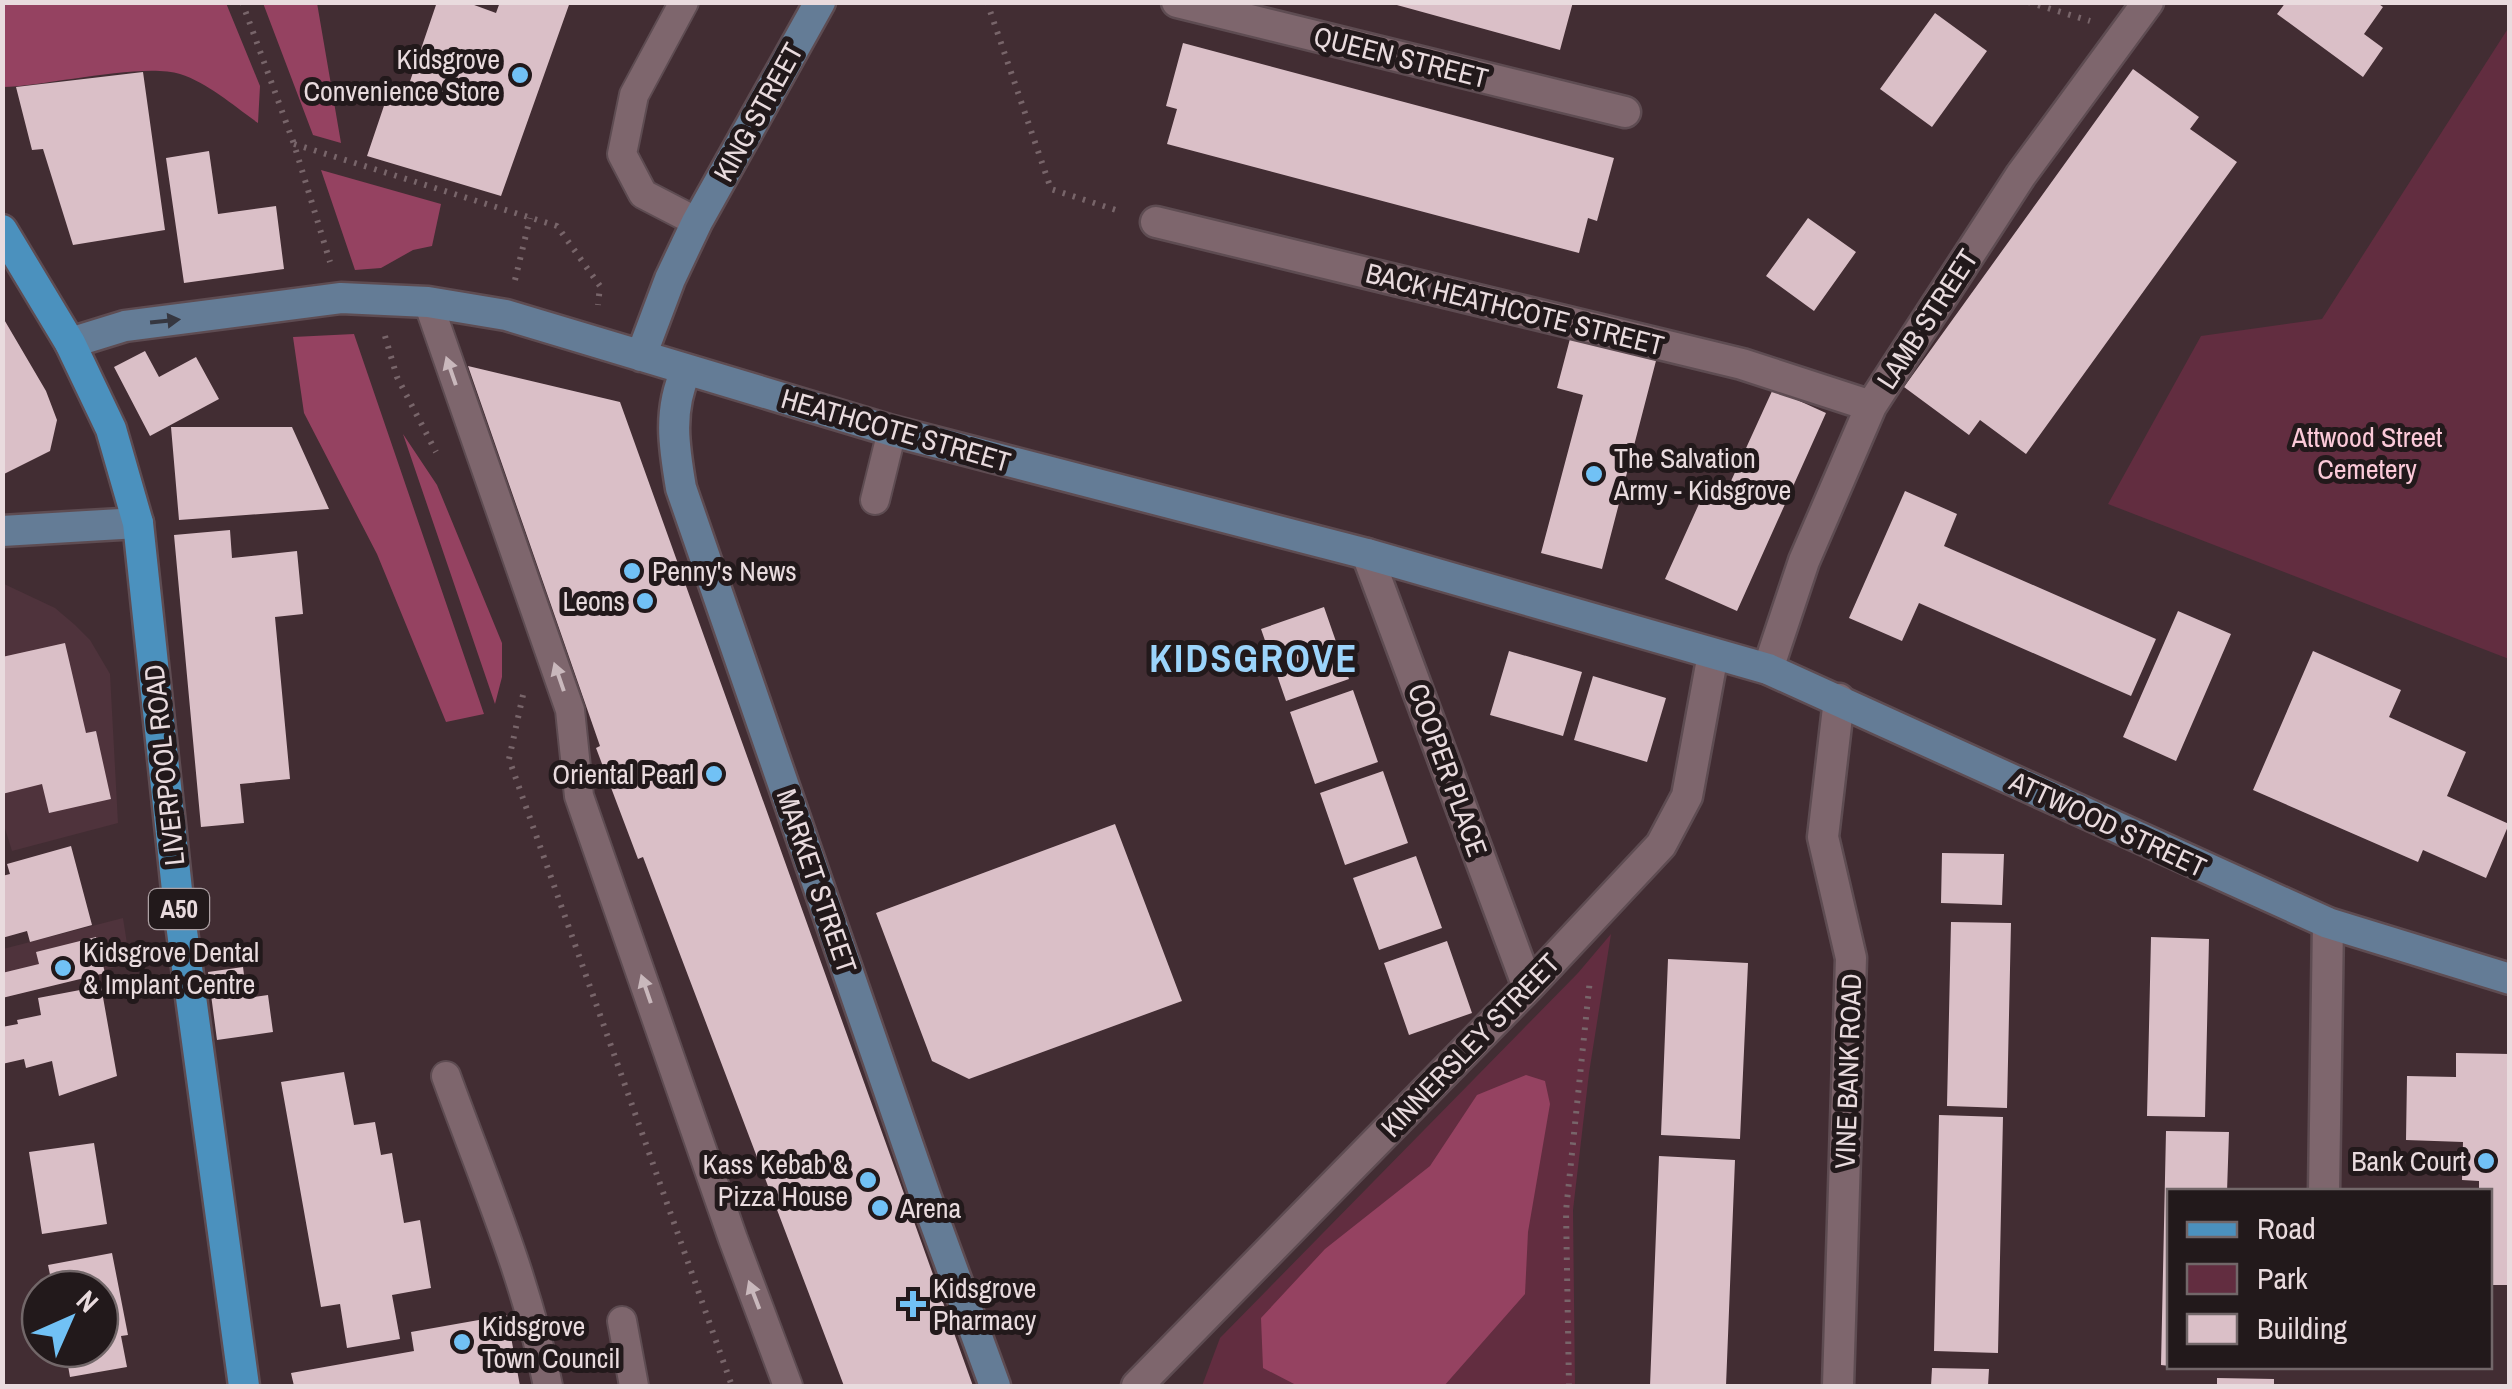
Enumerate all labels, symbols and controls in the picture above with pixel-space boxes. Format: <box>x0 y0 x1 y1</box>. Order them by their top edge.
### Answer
street label: QUEEN STREET <box>1310 17 1492 97</box>
street label: KING STREET <box>704 36 812 188</box>
place label: Kidsgrove Convenience Store <box>303 40 500 110</box>
marker: Kidsgrove Convenience Store <box>509 64 531 86</box>
street label: LAMB STREET <box>1868 242 1986 396</box>
street label: BACK HEATHCOTE STREET <box>1362 254 1668 364</box>
one-way arrow <box>149 313 181 329</box>
one-way arrow <box>443 355 458 385</box>
street label: HEATHCOTE STREET <box>777 379 1015 481</box>
park label: Attwood Street Cemetery <box>2291 418 2442 488</box>
place label: The Salvation Army - Kidsgrove <box>1613 439 1791 509</box>
marker: The Salvation Army - Kidsgrove <box>1583 463 1605 485</box>
place label: Penny's News <box>652 552 797 590</box>
marker: Penny's News <box>621 560 643 582</box>
place label: Leons <box>562 582 625 620</box>
marker: Leons <box>634 590 656 612</box>
district label: KIDSGROVE <box>1149 633 1359 684</box>
one-way arrow <box>551 662 566 692</box>
street label: LIVERPOOL ROAD <box>135 663 193 867</box>
street label: COOPER PLACE <box>1399 678 1497 862</box>
place label: Oriental Pearl <box>552 755 694 793</box>
street label: ATTWOOD STREET <box>2003 761 2212 886</box>
marker: Oriental Pearl <box>703 763 725 785</box>
street label: MARKET STREET <box>768 784 866 978</box>
road number: A50 <box>149 889 209 929</box>
place label: Kidsgrove Dental & Implant Centre <box>83 933 259 1003</box>
street label: KINNERSLEY STREET <box>1372 945 1568 1145</box>
marker: Kidsgrove Dental & Implant Centre <box>52 957 74 979</box>
one-way arrow <box>638 973 653 1003</box>
street label: VINE BANK ROAD <box>1826 973 1870 1169</box>
place label: Bank Court <box>2351 1142 2466 1180</box>
place label: Kass Kebab & Pizza House <box>702 1145 849 1215</box>
marker: Bank Court <box>2475 1150 2497 1172</box>
marker: Kass Kebab & Pizza House <box>857 1169 879 1191</box>
place label: Arena <box>899 1189 961 1227</box>
legend <box>2167 1189 2492 1369</box>
marker: Arena <box>869 1197 891 1219</box>
text: Road <box>2257 1208 2316 1248</box>
text: Park <box>2257 1258 2308 1298</box>
north arrow <box>20 1269 120 1369</box>
place label: Kidsgrove Pharmacy <box>933 1269 1037 1339</box>
one-way arrow <box>745 1280 761 1310</box>
text: N <box>68 1282 107 1321</box>
marker: Kidsgrove Pharmacy <box>902 1293 924 1315</box>
place label: Kidsgrove Town Council <box>482 1307 620 1377</box>
text: Building <box>2257 1308 2348 1348</box>
marker: Kidsgrove Town Council <box>451 1331 473 1353</box>

